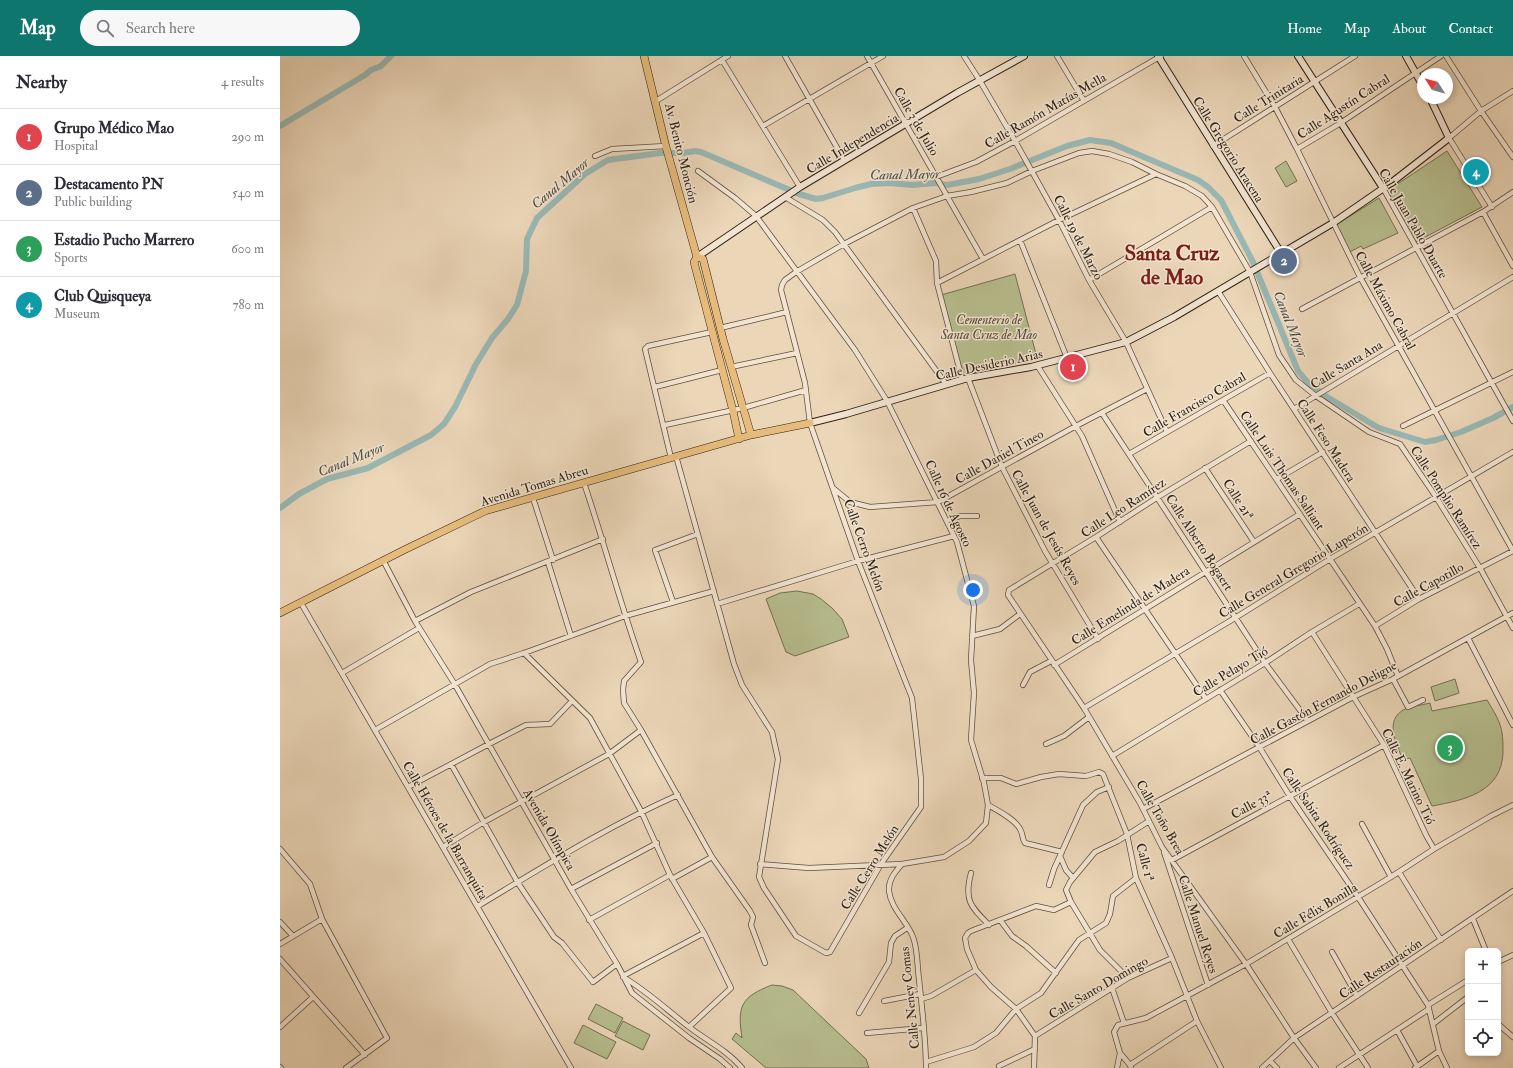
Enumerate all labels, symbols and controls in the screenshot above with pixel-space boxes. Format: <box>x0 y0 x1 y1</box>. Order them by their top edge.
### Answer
search box <box>80 10 360 46</box>
text: Map <box>20 16 56 40</box>
icon: search <box>94 17 116 39</box>
text: Search here <box>126 19 195 38</box>
text: Home <box>1287 20 1322 37</box>
text: Map <box>1344 20 1370 37</box>
text: About <box>1392 20 1426 37</box>
text: Contact <box>1448 20 1493 37</box>
north arrow <box>1417 68 1453 104</box>
street label: Calle Ramón Matías Mella <box>982 69 1110 152</box>
street label: Calle Trinitaria <box>1231 71 1307 127</box>
street label: Calle Agustín Cabral <box>1294 71 1393 143</box>
text: Nearby <box>16 72 67 93</box>
text: 4 results <box>221 74 264 90</box>
street label: Calle 3 de Julio <box>890 84 942 159</box>
street label: Calle Gregorio Aracena <box>1189 94 1268 206</box>
street label: Av. Benito Monción <box>661 101 701 205</box>
street label: Calle Independencia <box>804 110 903 178</box>
text: Grupo Médico Mao <box>54 119 174 138</box>
text: 1 <box>27 129 31 145</box>
text: 290 m <box>231 129 264 145</box>
text: Hospital <box>54 138 98 154</box>
water label: Canal Mayor <box>528 154 593 212</box>
pin: 4 <box>1463 157 1489 187</box>
water label: Canal Mayor <box>870 165 941 184</box>
street label: Calle Juan Pablo Duarte <box>1375 166 1451 282</box>
text: Destacamento PN <box>54 175 164 194</box>
text: 2 <box>26 185 32 201</box>
text: 540 m <box>232 185 264 201</box>
street label: Calle 19 de Marzo <box>1050 192 1106 283</box>
text: Public building <box>54 194 132 210</box>
text: Estadio Pucho Marrero <box>54 231 194 250</box>
district label: Santa Cruz de Mao <box>1125 240 1220 291</box>
text: 3 <box>27 241 32 257</box>
text: 600 m <box>231 241 264 257</box>
pin: 2 <box>1271 246 1297 276</box>
street label: Calle Máximo Cabral <box>1351 248 1419 353</box>
text: Sports <box>54 250 88 266</box>
text: Club Quisqueya <box>54 287 151 306</box>
water label: Canal Mayor <box>1270 288 1312 361</box>
text: 4 <box>25 297 33 313</box>
text: 780 m <box>232 297 264 313</box>
text: Museum <box>54 306 100 322</box>
park label: Cementerio de Santa Cruz de Mao <box>940 312 1038 343</box>
street label: Calle Santa Ana <box>1308 337 1386 393</box>
street label: Calle Desiderio Arias <box>934 346 1045 384</box>
pin: 1 <box>1060 352 1086 382</box>
street label: Calle Francisco Cabral <box>1140 369 1249 441</box>
street label: Calle Feso Madera <box>1293 396 1359 486</box>
street label: Calle Luis Thomas Salliant <box>1236 408 1328 533</box>
street label: Calle Daniel Tineo <box>953 426 1046 488</box>
water label: Canal Mayor <box>315 438 388 480</box>
street label: Calle Pomplio Ramírez <box>1406 443 1486 553</box>
street label: Calle 16 de Agosto <box>921 458 975 549</box>
street label: Avenida Tomas Abreu <box>478 462 590 510</box>
street label: Calle Juan de Jesús Reyes <box>1007 467 1085 589</box>
street label: Calle Leo Ramírez <box>1078 474 1170 541</box>
street label: Calle 21ª <box>1219 476 1257 523</box>
street label: Calle Alberto Bogaert <box>1162 491 1236 594</box>
street label: Calle Cerro Melón <box>840 497 888 594</box>
street label: Calle General Gregorio Luperón <box>1216 520 1372 623</box>
street label: Calle Capotillo <box>1391 559 1467 612</box>
street label: Calle Emelinda de Madera <box>1068 562 1193 649</box>
your location <box>963 580 983 600</box>
street label: Calle Pelayo Tió <box>1190 643 1271 701</box>
street label: Calle Gastón Fernando Deligne <box>1247 657 1400 748</box>
street label: Calle E. Marino Tió <box>1378 726 1438 827</box>
pin: 3 <box>1437 733 1463 763</box>
street label: Calle Héroes de la Barranquita <box>399 758 492 903</box>
street label: Calle Sabita Rodríguez <box>1278 765 1359 873</box>
street label: Calle Toño Brea <box>1132 777 1188 858</box>
street label: Avenida Olímpica <box>518 785 579 874</box>
street label: Calle 33ª <box>1228 787 1275 823</box>
street label: Calle Cerro Melón <box>837 822 903 913</box>
street label: Calle 1ª <box>1132 841 1158 883</box>
street label: Calle Manuel Reyes <box>1174 873 1222 976</box>
street label: Calle Félix Bonilla <box>1271 879 1361 942</box>
street label: Calle Restauración <box>1336 935 1425 1003</box>
street label: Calle Neney Comas <box>897 945 924 1050</box>
map controls <box>1465 948 1501 1056</box>
button: + <box>1465 948 1501 984</box>
street label: Calle Santo Domingo <box>1046 953 1151 1023</box>
button: − <box>1465 984 1501 1020</box>
button: locate <box>1465 1020 1501 1056</box>

